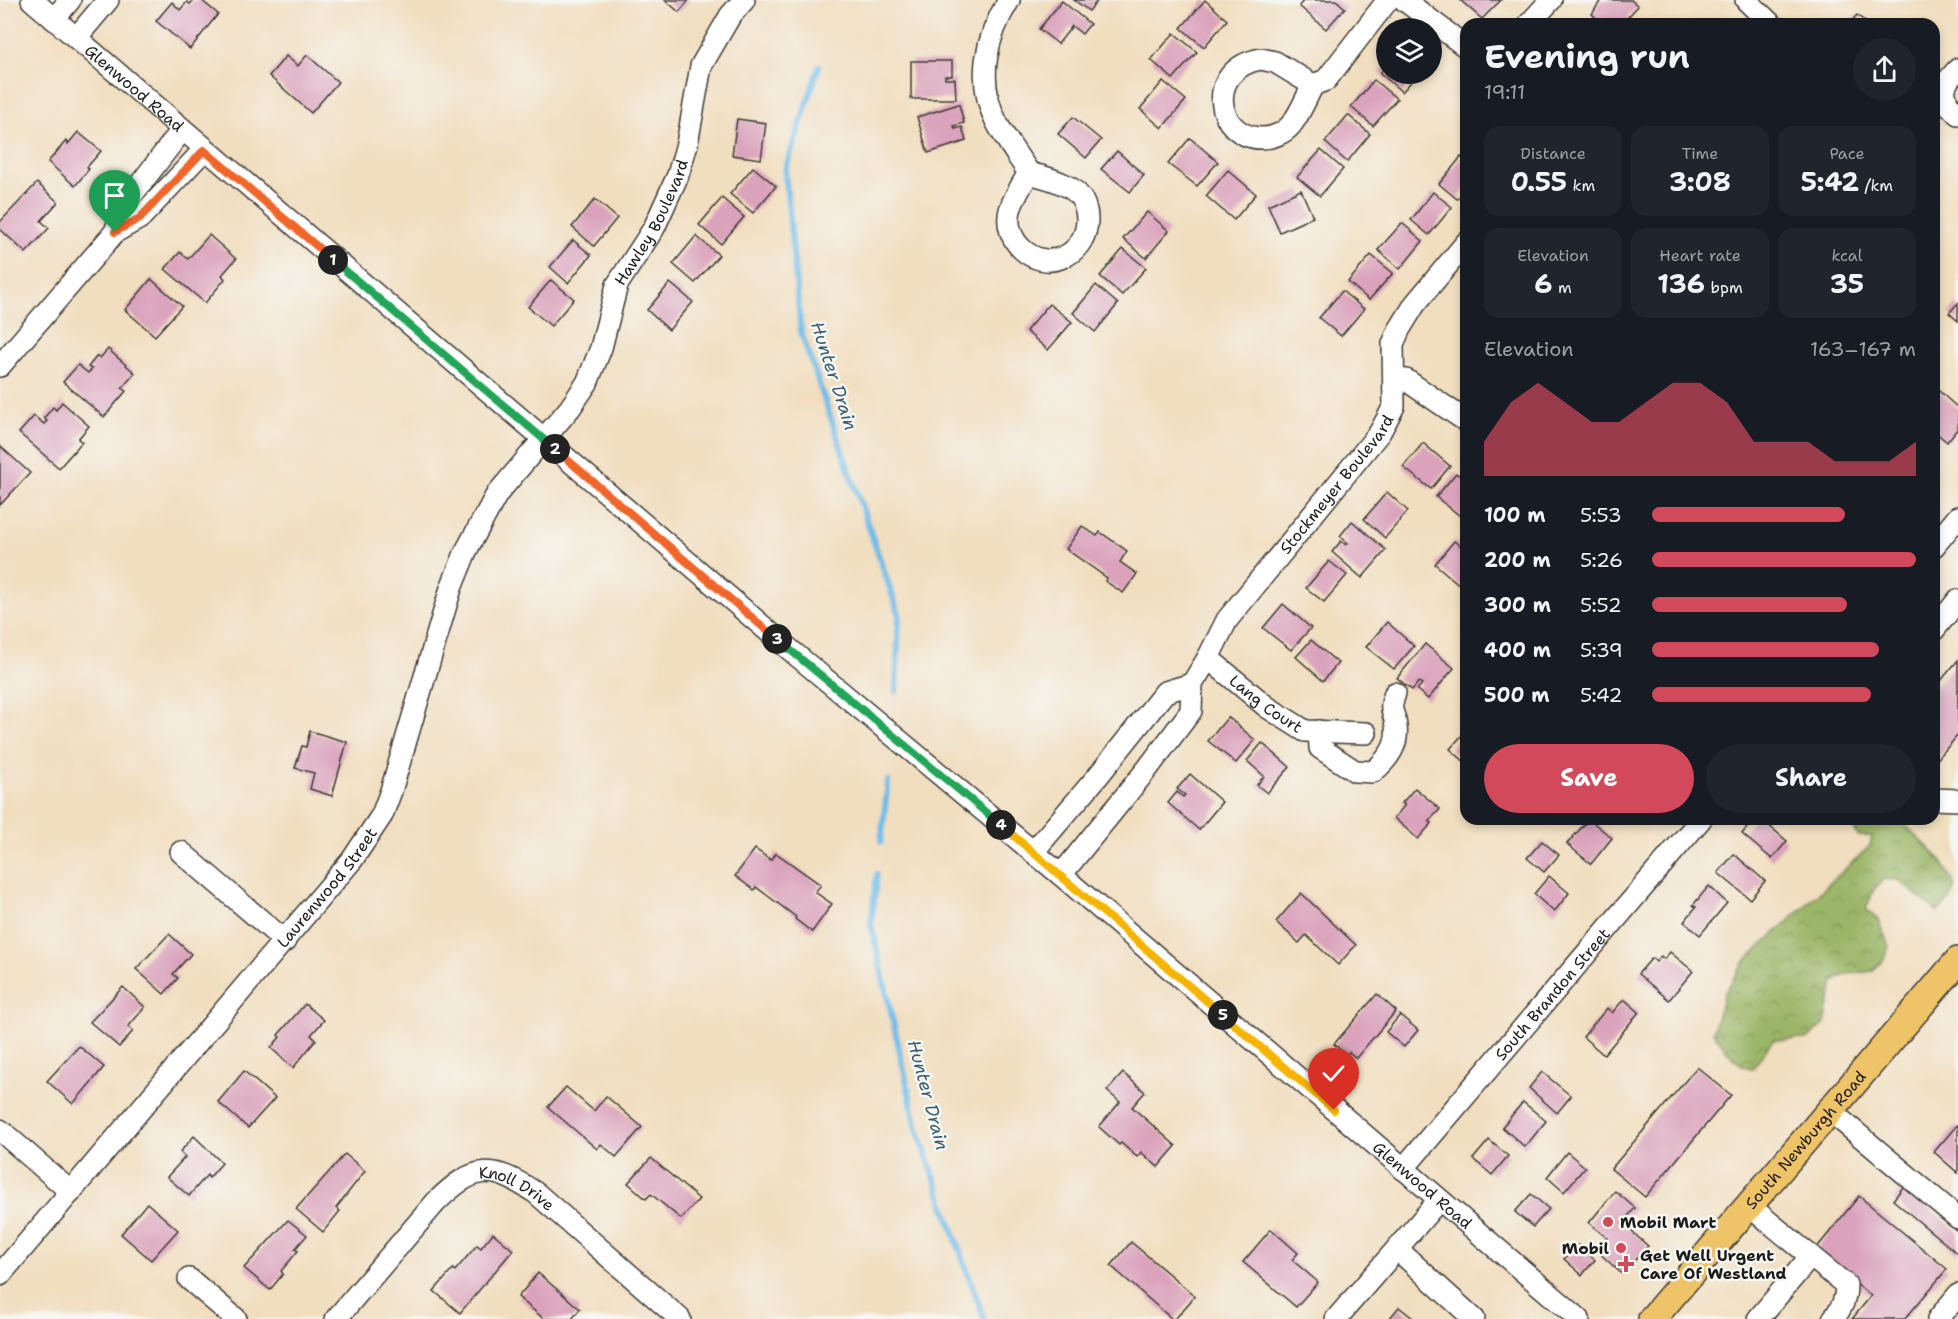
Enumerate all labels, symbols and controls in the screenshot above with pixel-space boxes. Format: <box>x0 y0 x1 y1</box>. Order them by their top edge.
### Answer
map controls <box>1376 18 1442 84</box>
button: layers <box>1376 18 1442 84</box>
text: Evening run <box>1484 34 1690 79</box>
button: share <box>1853 38 1916 101</box>
street label: Glenwood Road <box>80 40 188 137</box>
text: 19:11 <box>1484 79 1525 105</box>
text: Distance <box>1520 143 1586 164</box>
text: Time <box>1682 143 1718 164</box>
text: Pace <box>1829 143 1865 164</box>
street label: Hawley Boulevard <box>610 157 693 290</box>
text: 0.55 <box>1511 164 1567 199</box>
text: 3:08 <box>1669 164 1731 199</box>
text: 5:42 <box>1801 164 1859 199</box>
pin <box>89 170 140 232</box>
text: km <box>1567 175 1595 196</box>
text: /km <box>1859 175 1893 196</box>
icon: arrive <box>98 179 131 212</box>
pin: 1 <box>318 245 348 275</box>
text: Elevation <box>1517 245 1589 266</box>
text: Heart rate <box>1659 245 1741 266</box>
text: kcal <box>1831 245 1863 266</box>
text: 1 <box>329 249 337 270</box>
text: 6 <box>1534 266 1552 301</box>
text: 136 <box>1657 266 1705 301</box>
text: 35 <box>1830 266 1864 301</box>
text: m <box>1552 277 1572 298</box>
text: bpm <box>1705 277 1743 298</box>
water label: Hunter Drain <box>805 319 863 433</box>
text: Elevation <box>1484 336 1574 362</box>
text: 163–167 m <box>1810 336 1916 362</box>
street label: Stockmeyer Boulevard <box>1275 411 1398 558</box>
pin: 2 <box>540 434 570 464</box>
text: 2 <box>549 438 561 459</box>
text: 100 m <box>1484 502 1546 528</box>
text: 5:53 <box>1580 502 1622 528</box>
text: 200 m <box>1484 547 1551 573</box>
text: 5:26 <box>1580 547 1623 573</box>
text: 300 m <box>1484 592 1551 618</box>
text: 5:52 <box>1580 592 1622 618</box>
pin: 3 <box>762 624 792 654</box>
text: 3 <box>771 628 783 649</box>
text: 400 m <box>1484 637 1551 663</box>
text: 5:39 <box>1580 637 1623 663</box>
street label: Lang Court <box>1225 670 1306 738</box>
text: 500 m <box>1484 682 1550 708</box>
text: 5:42 <box>1580 682 1622 708</box>
button: Save <box>1484 744 1694 813</box>
button: Share <box>1706 744 1916 813</box>
pin: 4 <box>986 810 1016 840</box>
text: 4 <box>995 814 1007 835</box>
street label: Laurenwood Street <box>272 824 382 952</box>
street label: South Brandon Street <box>1490 924 1615 1065</box>
pin: 5 <box>1208 1000 1238 1030</box>
text: 5 <box>1218 1004 1228 1025</box>
water label: Hunter Drain <box>902 1037 954 1153</box>
pin <box>1308 1048 1359 1110</box>
icon: check <box>1317 1057 1350 1090</box>
street label: South Newburgh Road <box>1741 1066 1871 1213</box>
street label: Glenwood Road <box>1368 1137 1476 1234</box>
street label: Knoll Drive <box>478 1162 559 1215</box>
place label: Mobil Mart <box>1620 1212 1716 1233</box>
marker: Mobil Mart <box>1601 1215 1615 1229</box>
place label: Mobil <box>1562 1238 1609 1259</box>
marker: Mobil <box>1614 1241 1628 1255</box>
place label: Get Well Urgent Care Of Westland <box>1640 1245 1787 1284</box>
marker: Get Well Urgent Care Of Westland <box>1617 1255 1635 1273</box>

